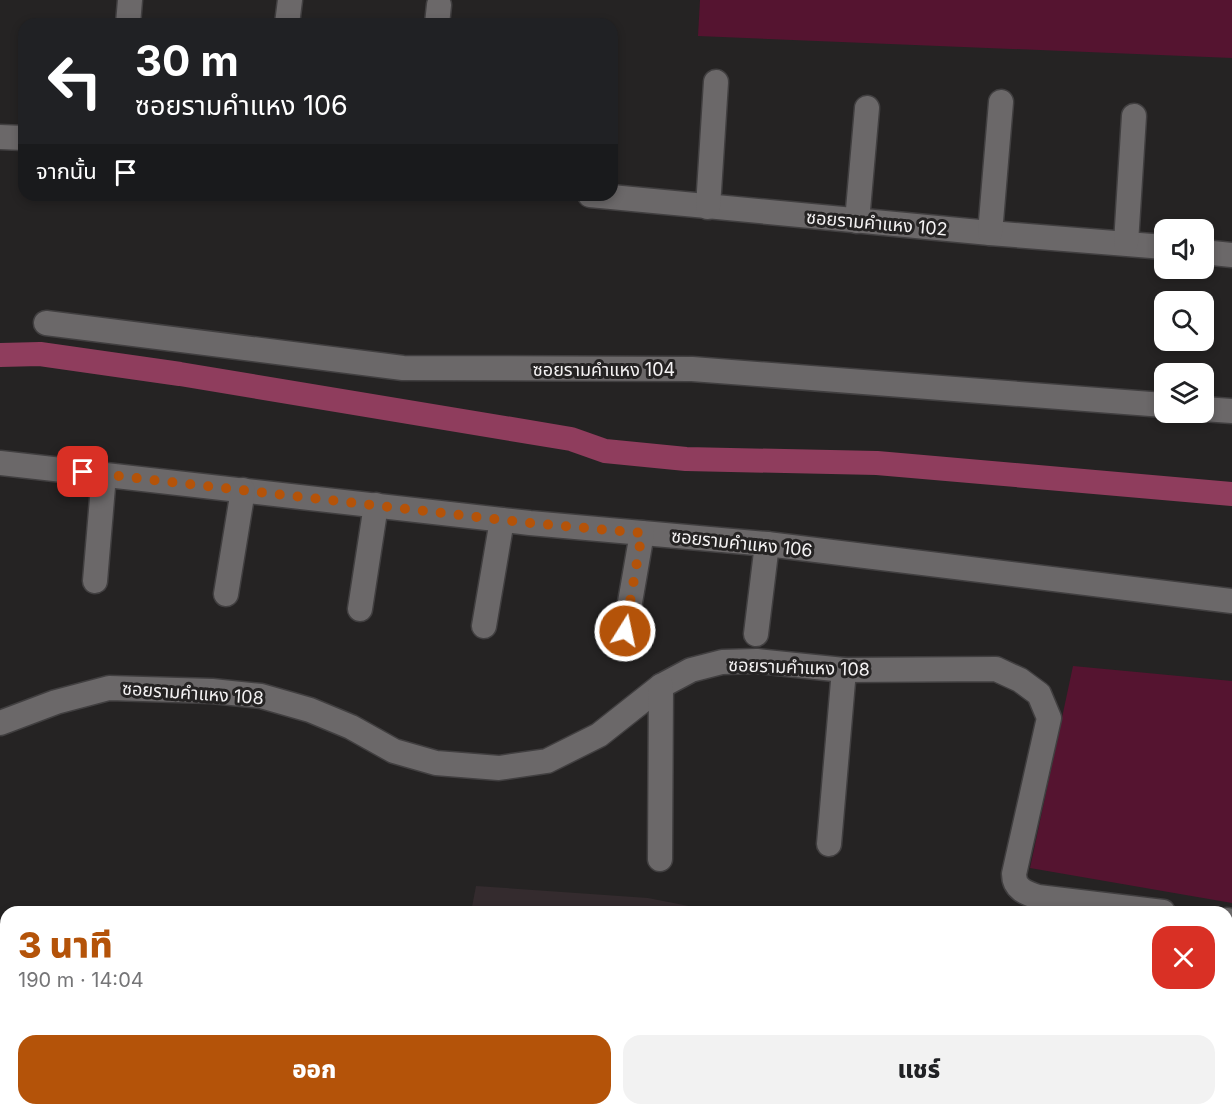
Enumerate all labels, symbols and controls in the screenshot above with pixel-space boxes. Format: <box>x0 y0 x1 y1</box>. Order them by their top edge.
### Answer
text: 30 m <box>135 35 239 86</box>
icon: left <box>36 42 114 120</box>
text: ซอยรามคําแหง 106 <box>135 89 348 122</box>
icon: arrive <box>109 156 142 189</box>
text: จากนั้น <box>36 158 97 184</box>
street label: ซอยรามคําแหง 102 <box>805 206 949 240</box>
map controls <box>1154 219 1214 423</box>
button: sound <box>1154 219 1214 279</box>
button: search <box>1154 291 1214 351</box>
street label: ซอยรามคําแหง 104 <box>533 359 675 380</box>
button: layers <box>1154 363 1214 423</box>
pin <box>57 446 108 497</box>
icon: arrive <box>66 455 99 488</box>
street label: ซอยรามคําแหง 106 <box>670 525 814 561</box>
position arrow <box>593 599 657 663</box>
street label: ซอยรามคำแหง 108 <box>728 654 870 680</box>
street label: ซอยรามคำแหง 108 <box>122 678 264 708</box>
text: 3 นาที <box>18 923 113 967</box>
button: close <box>1152 926 1215 989</box>
text: 190 m · 14:04 <box>18 968 144 992</box>
button: ออก <box>18 1035 611 1104</box>
button: แชร์ <box>623 1035 1215 1104</box>

